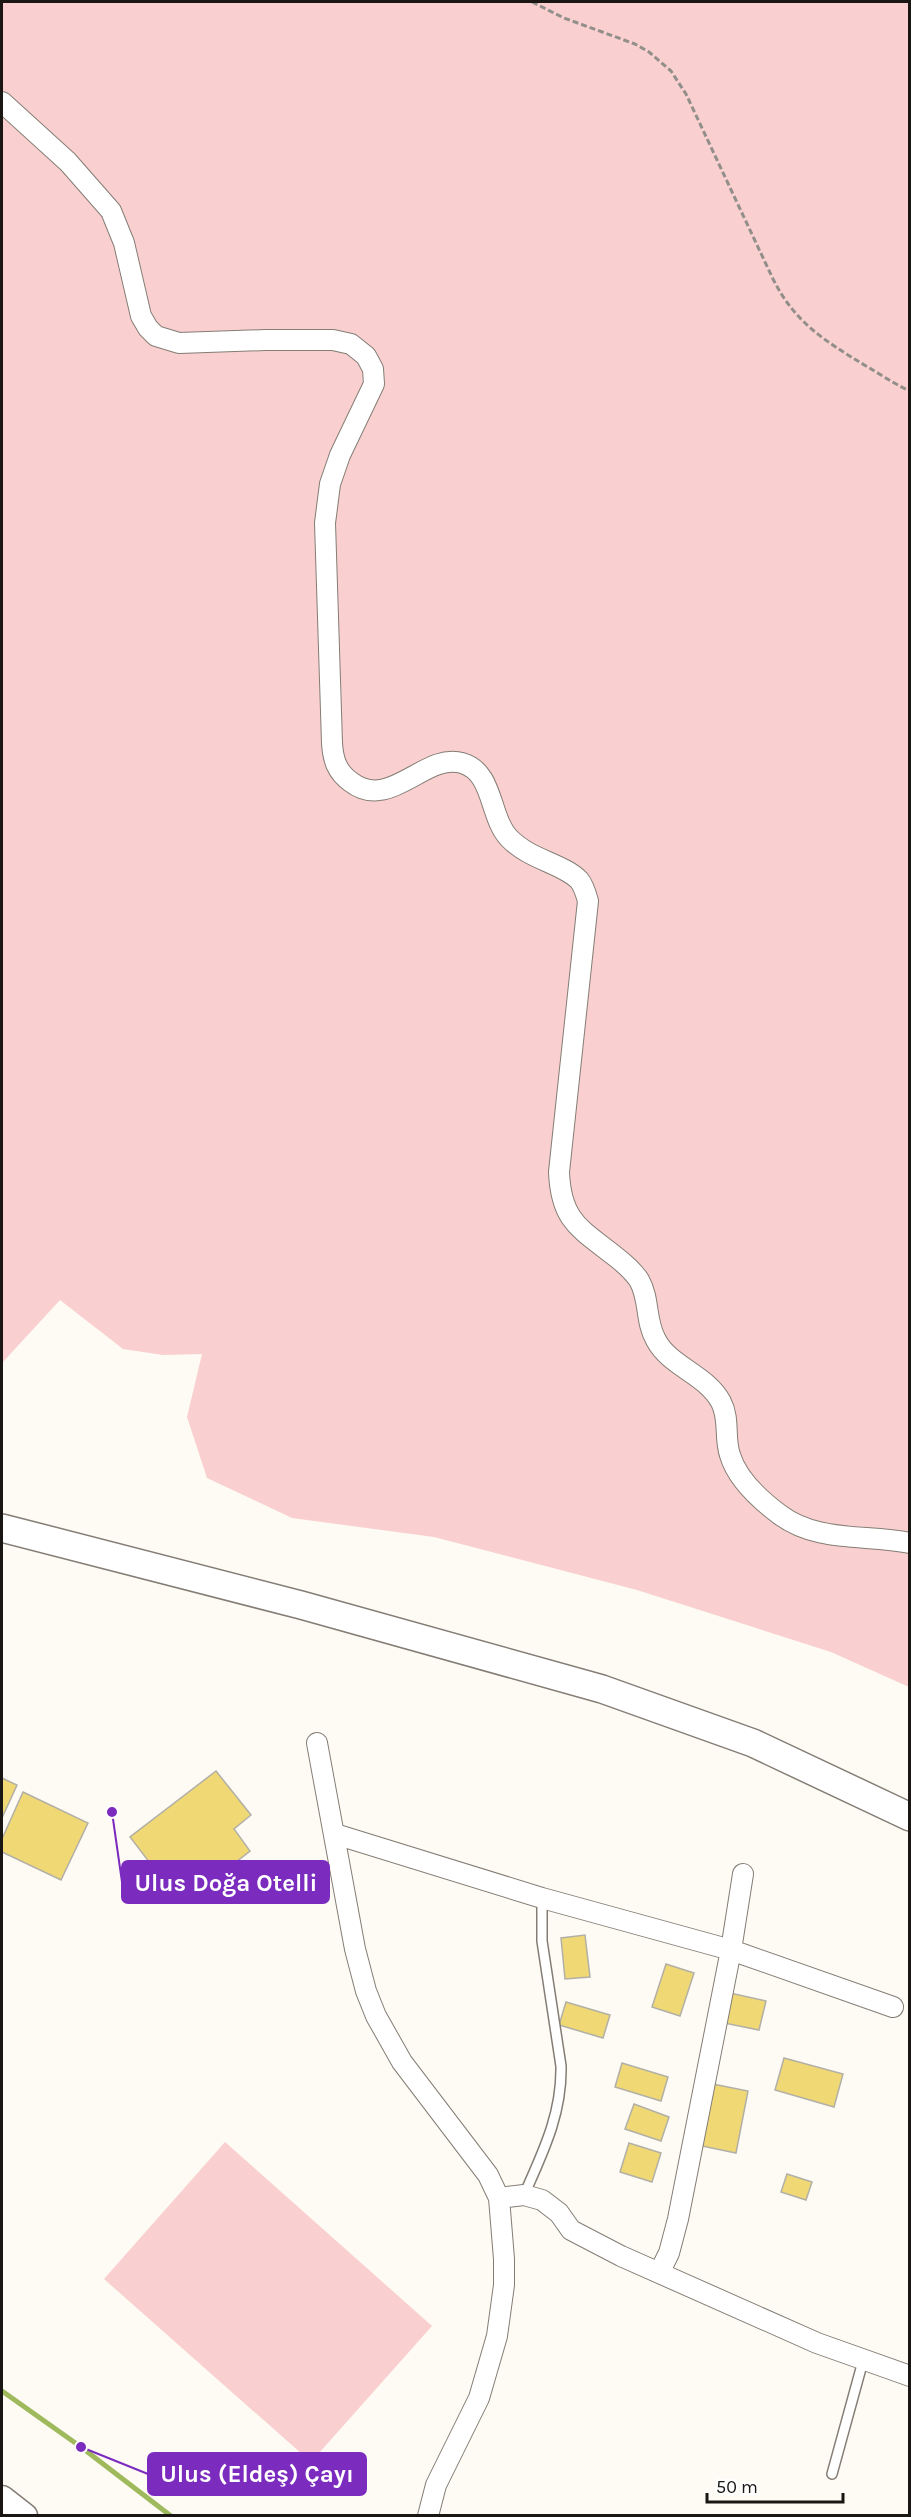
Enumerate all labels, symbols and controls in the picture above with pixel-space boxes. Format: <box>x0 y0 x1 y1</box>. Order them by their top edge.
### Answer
callout: Ulus Doğa Otelli <box>122 1861 329 1903</box>
text: Ulus Doğa Otelli <box>135 1869 317 1897</box>
callout: Ulus (Eldeş) Çayı <box>148 2453 366 2495</box>
text: Ulus (Eldeş) Çayı <box>160 2460 354 2488</box>
scale bar <box>707 2466 844 2504</box>
text: 50 m <box>716 2476 758 2498</box>

